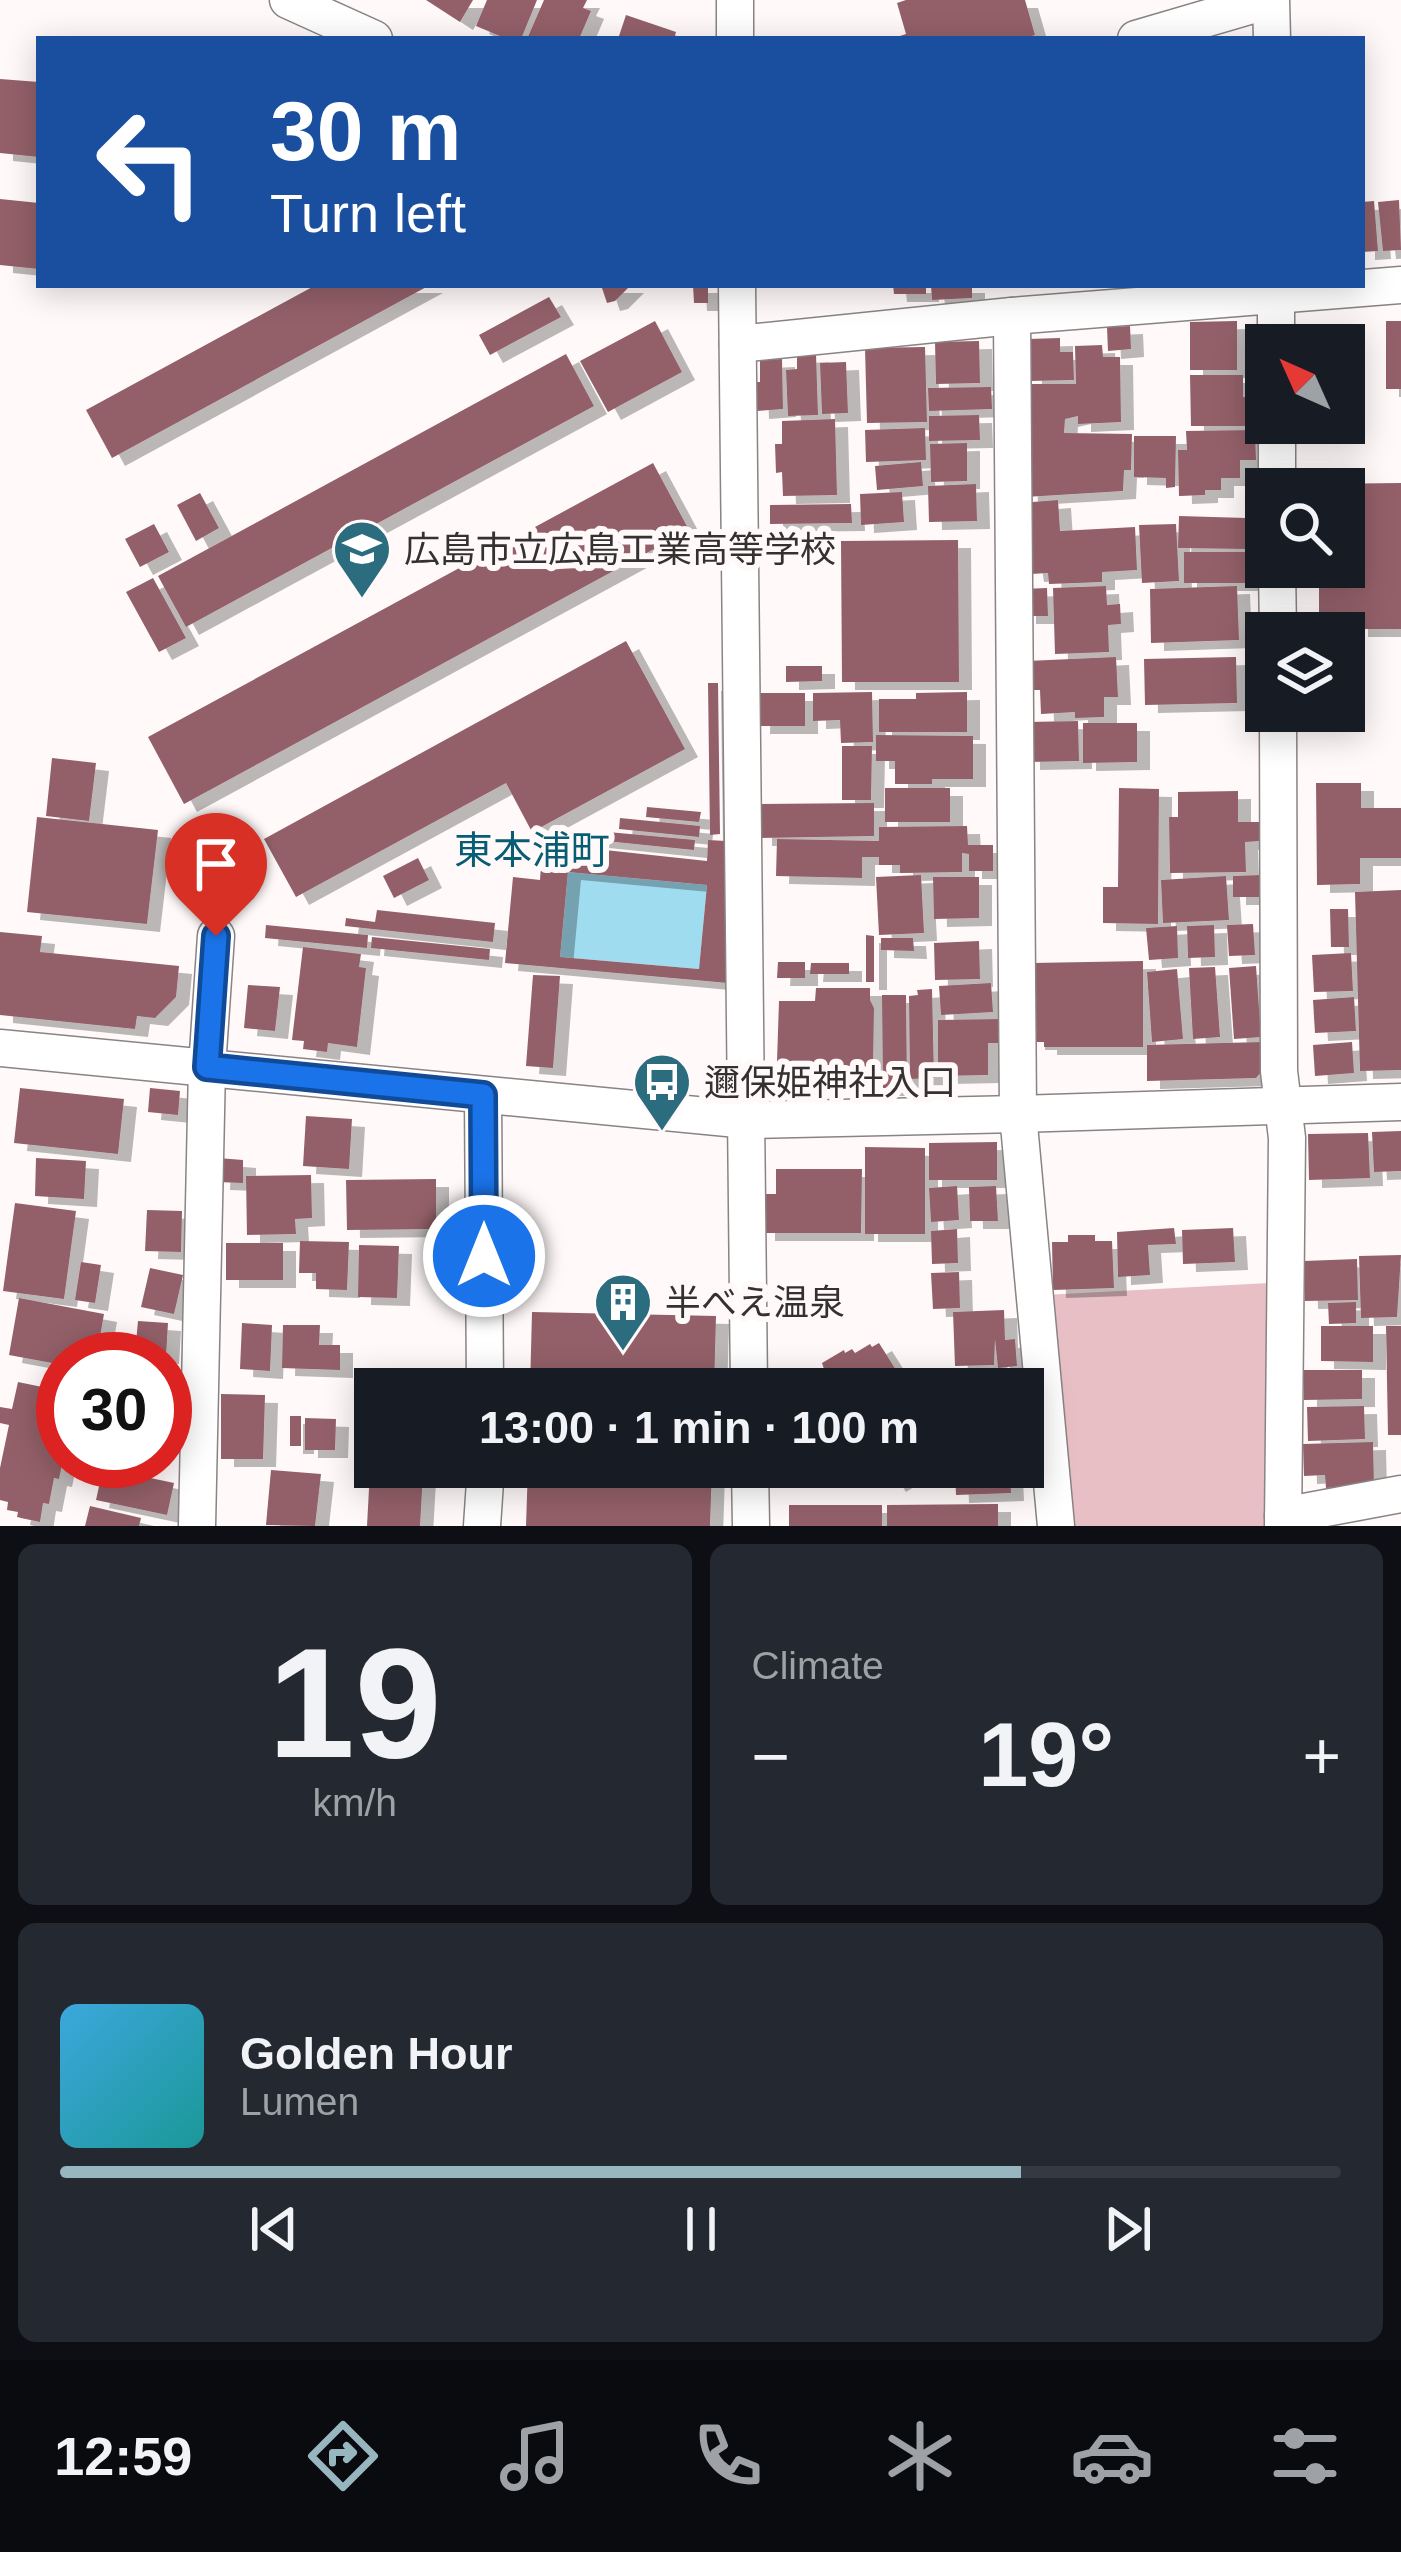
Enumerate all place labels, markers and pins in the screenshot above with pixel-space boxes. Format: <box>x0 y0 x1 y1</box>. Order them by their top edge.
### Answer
school or university icon: 広島市立広島工業高等学校 <box>331 518 393 600</box>
place label: 広島市立広島工業高等学校 <box>404 529 836 570</box>
pin <box>165 813 267 936</box>
bus stop icon: 邇保姫神社入口 <box>631 1051 693 1133</box>
place label: 邇保姫神社入口 <box>704 1062 956 1103</box>
building icon: 半べえ温泉 <box>592 1271 654 1353</box>
place label: 半べえ温泉 <box>665 1282 845 1323</box>

